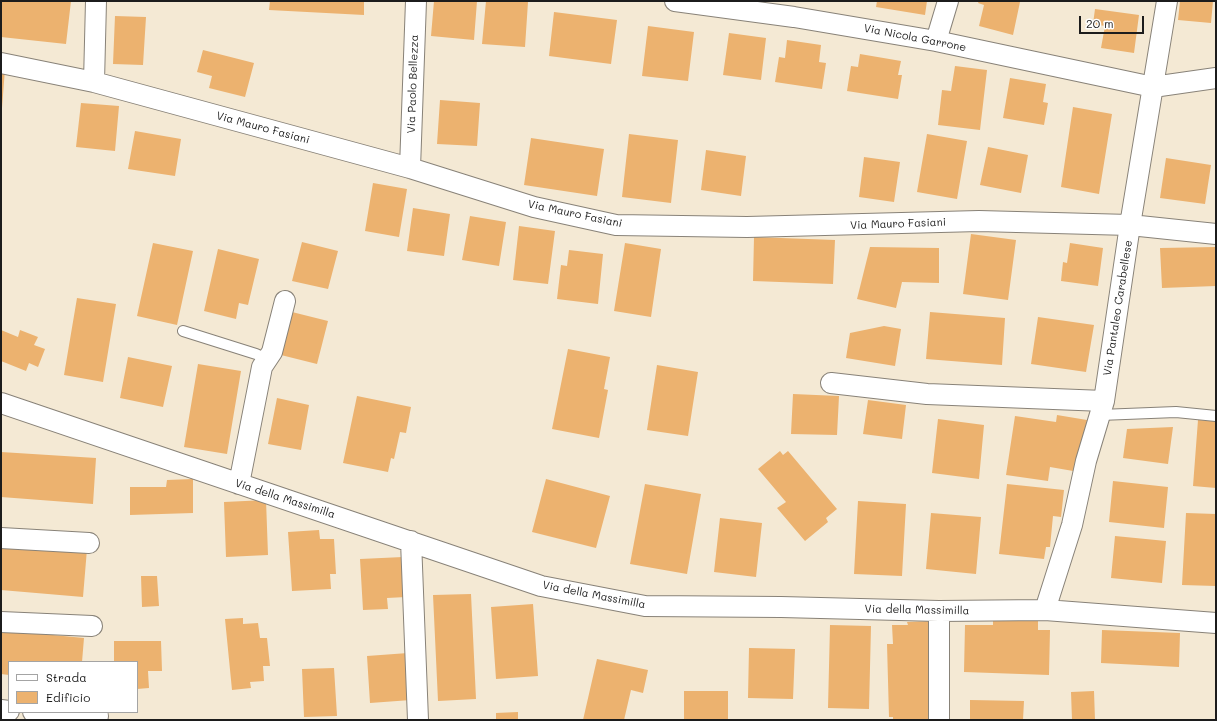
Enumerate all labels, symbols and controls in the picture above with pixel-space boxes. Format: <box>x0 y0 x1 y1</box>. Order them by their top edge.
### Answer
scale bar <box>1081 8 1146 34</box>
text: 20 m <box>1086 15 1114 31</box>
street label: Via Nicola Garrone <box>863 22 967 54</box>
street label: Via Paolo Bellezza <box>405 34 421 134</box>
street label: Via Mauro Fasiani <box>215 109 311 147</box>
street label: Via Mauro Fasiani <box>527 198 623 230</box>
street label: Via Mauro Fasiani <box>850 216 946 232</box>
street label: Via Pantaleo Carabellese <box>1101 239 1135 377</box>
street label: Via della Massimilla <box>233 477 337 521</box>
street label: Via della Massimilla <box>541 579 647 611</box>
street label: Via della Massimilla <box>865 602 969 618</box>
legend <box>8 661 138 713</box>
text: Strada <box>46 669 87 685</box>
text: Edificio <box>46 689 90 705</box>

